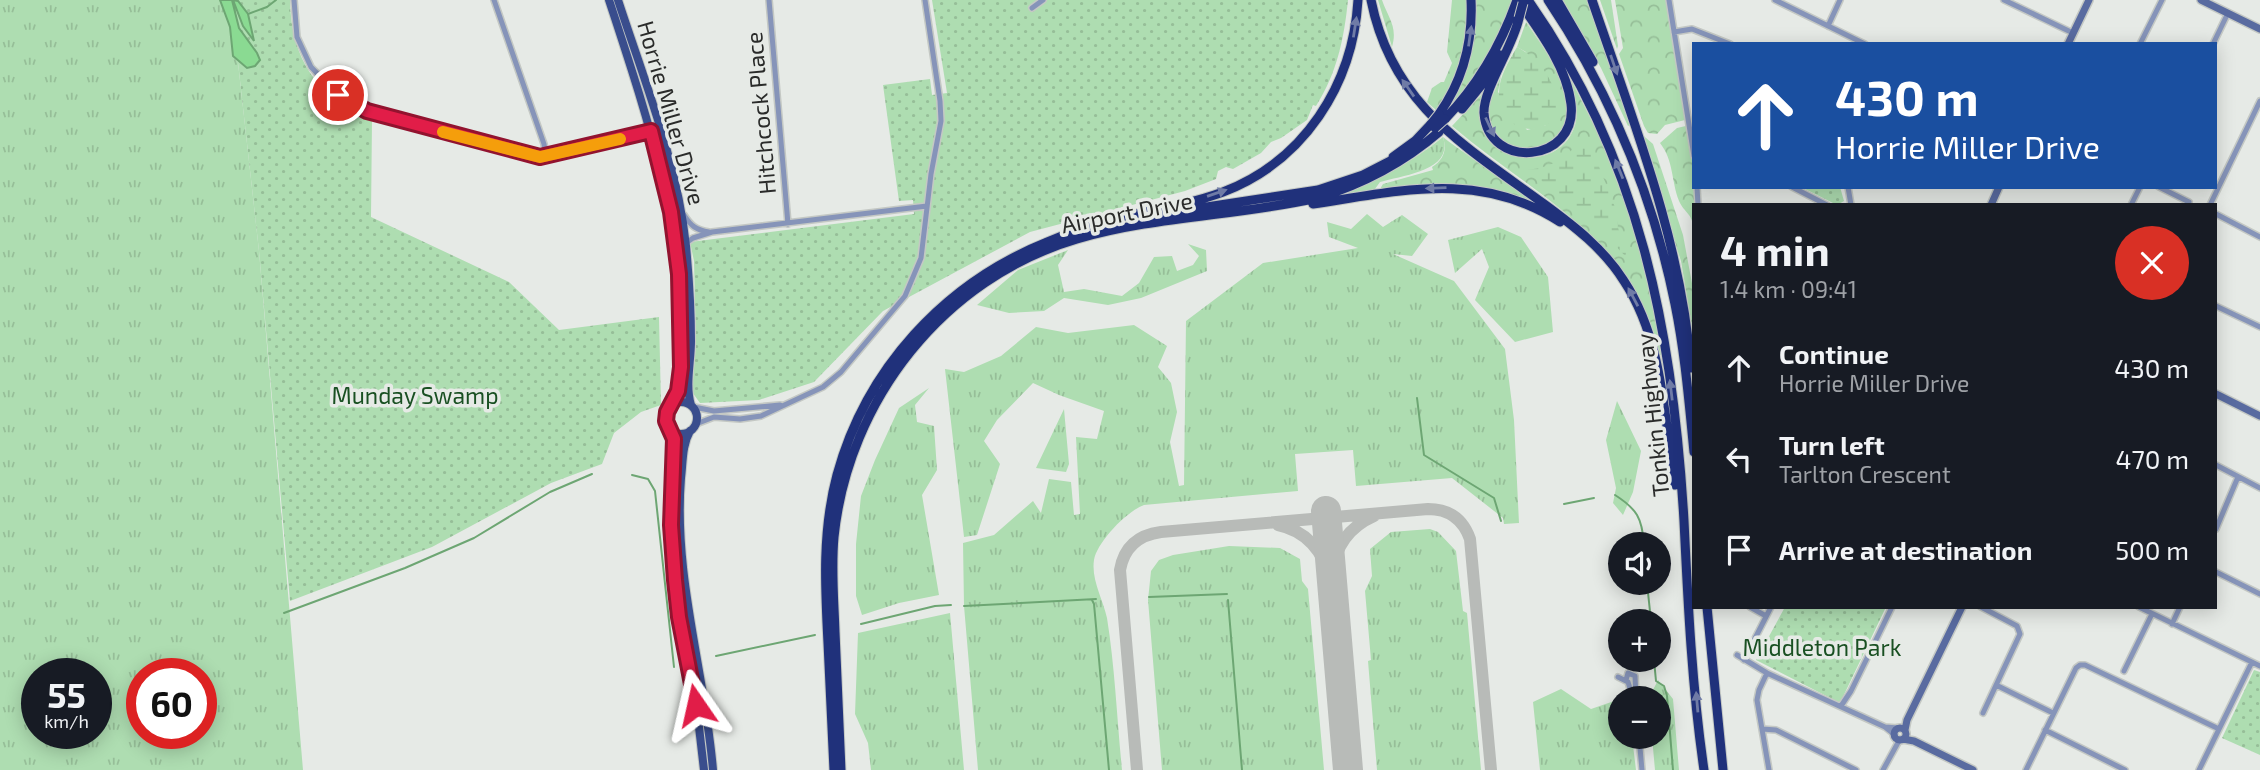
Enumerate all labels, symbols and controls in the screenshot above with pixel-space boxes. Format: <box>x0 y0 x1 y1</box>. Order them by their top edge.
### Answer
one-way arrow <box>1350 16 1361 38</box>
street label: Horrie Miller Drive <box>632 17 712 208</box>
one-way arrow <box>1465 24 1476 46</box>
street label: Hitchcock Place <box>739 31 781 195</box>
one-way arrow <box>1609 54 1620 75</box>
pin <box>308 65 368 125</box>
text: 430 m <box>1835 67 1979 126</box>
icon: ahead <box>1720 70 1811 161</box>
icon: arrive <box>319 76 357 114</box>
one-way arrow <box>1401 79 1415 97</box>
one-way arrow <box>1484 117 1495 137</box>
text: Horrie Miller Drive <box>1835 127 2100 165</box>
one-way arrow <box>1613 159 1624 180</box>
one-way arrow <box>1425 182 1447 193</box>
street label: Airport Drive <box>1059 186 1195 238</box>
one-way arrow <box>1207 187 1228 198</box>
text: 4 min <box>1720 224 1830 274</box>
button: close <box>2115 226 2189 300</box>
text: 1.4 km · 09:41 <box>1720 275 1857 303</box>
one-way arrow <box>1627 287 1639 306</box>
street label: Tonkin Highway <box>1630 332 1675 498</box>
text: Continue <box>1779 338 1889 369</box>
icon: ahead <box>1720 349 1758 387</box>
text: 430 m <box>2114 352 2189 383</box>
text: Horrie Miller Drive <box>1779 369 1969 397</box>
one-way arrow <box>1666 379 1677 401</box>
park label: Munday Swamp <box>331 381 499 409</box>
text: Turn left <box>1779 429 1885 460</box>
icon: left <box>1720 440 1758 478</box>
text: 470 m <box>2115 443 2189 474</box>
text: Tarlton Crescent <box>1779 460 1951 488</box>
icon: arrive <box>1720 531 1758 569</box>
map controls <box>1608 532 1671 749</box>
button: sound <box>1608 532 1671 595</box>
text: Arrive at destination <box>1779 534 2032 565</box>
text: 500 m <box>2115 534 2189 565</box>
button: + <box>1608 609 1671 672</box>
park label: Middleton Park <box>1743 633 1902 661</box>
speed limit sign: 60 <box>126 658 217 749</box>
position arrow <box>659 668 733 742</box>
text: 55 <box>47 673 86 715</box>
button: − <box>1608 686 1671 749</box>
one-way arrow <box>1691 691 1702 713</box>
text: km/h <box>44 710 89 732</box>

